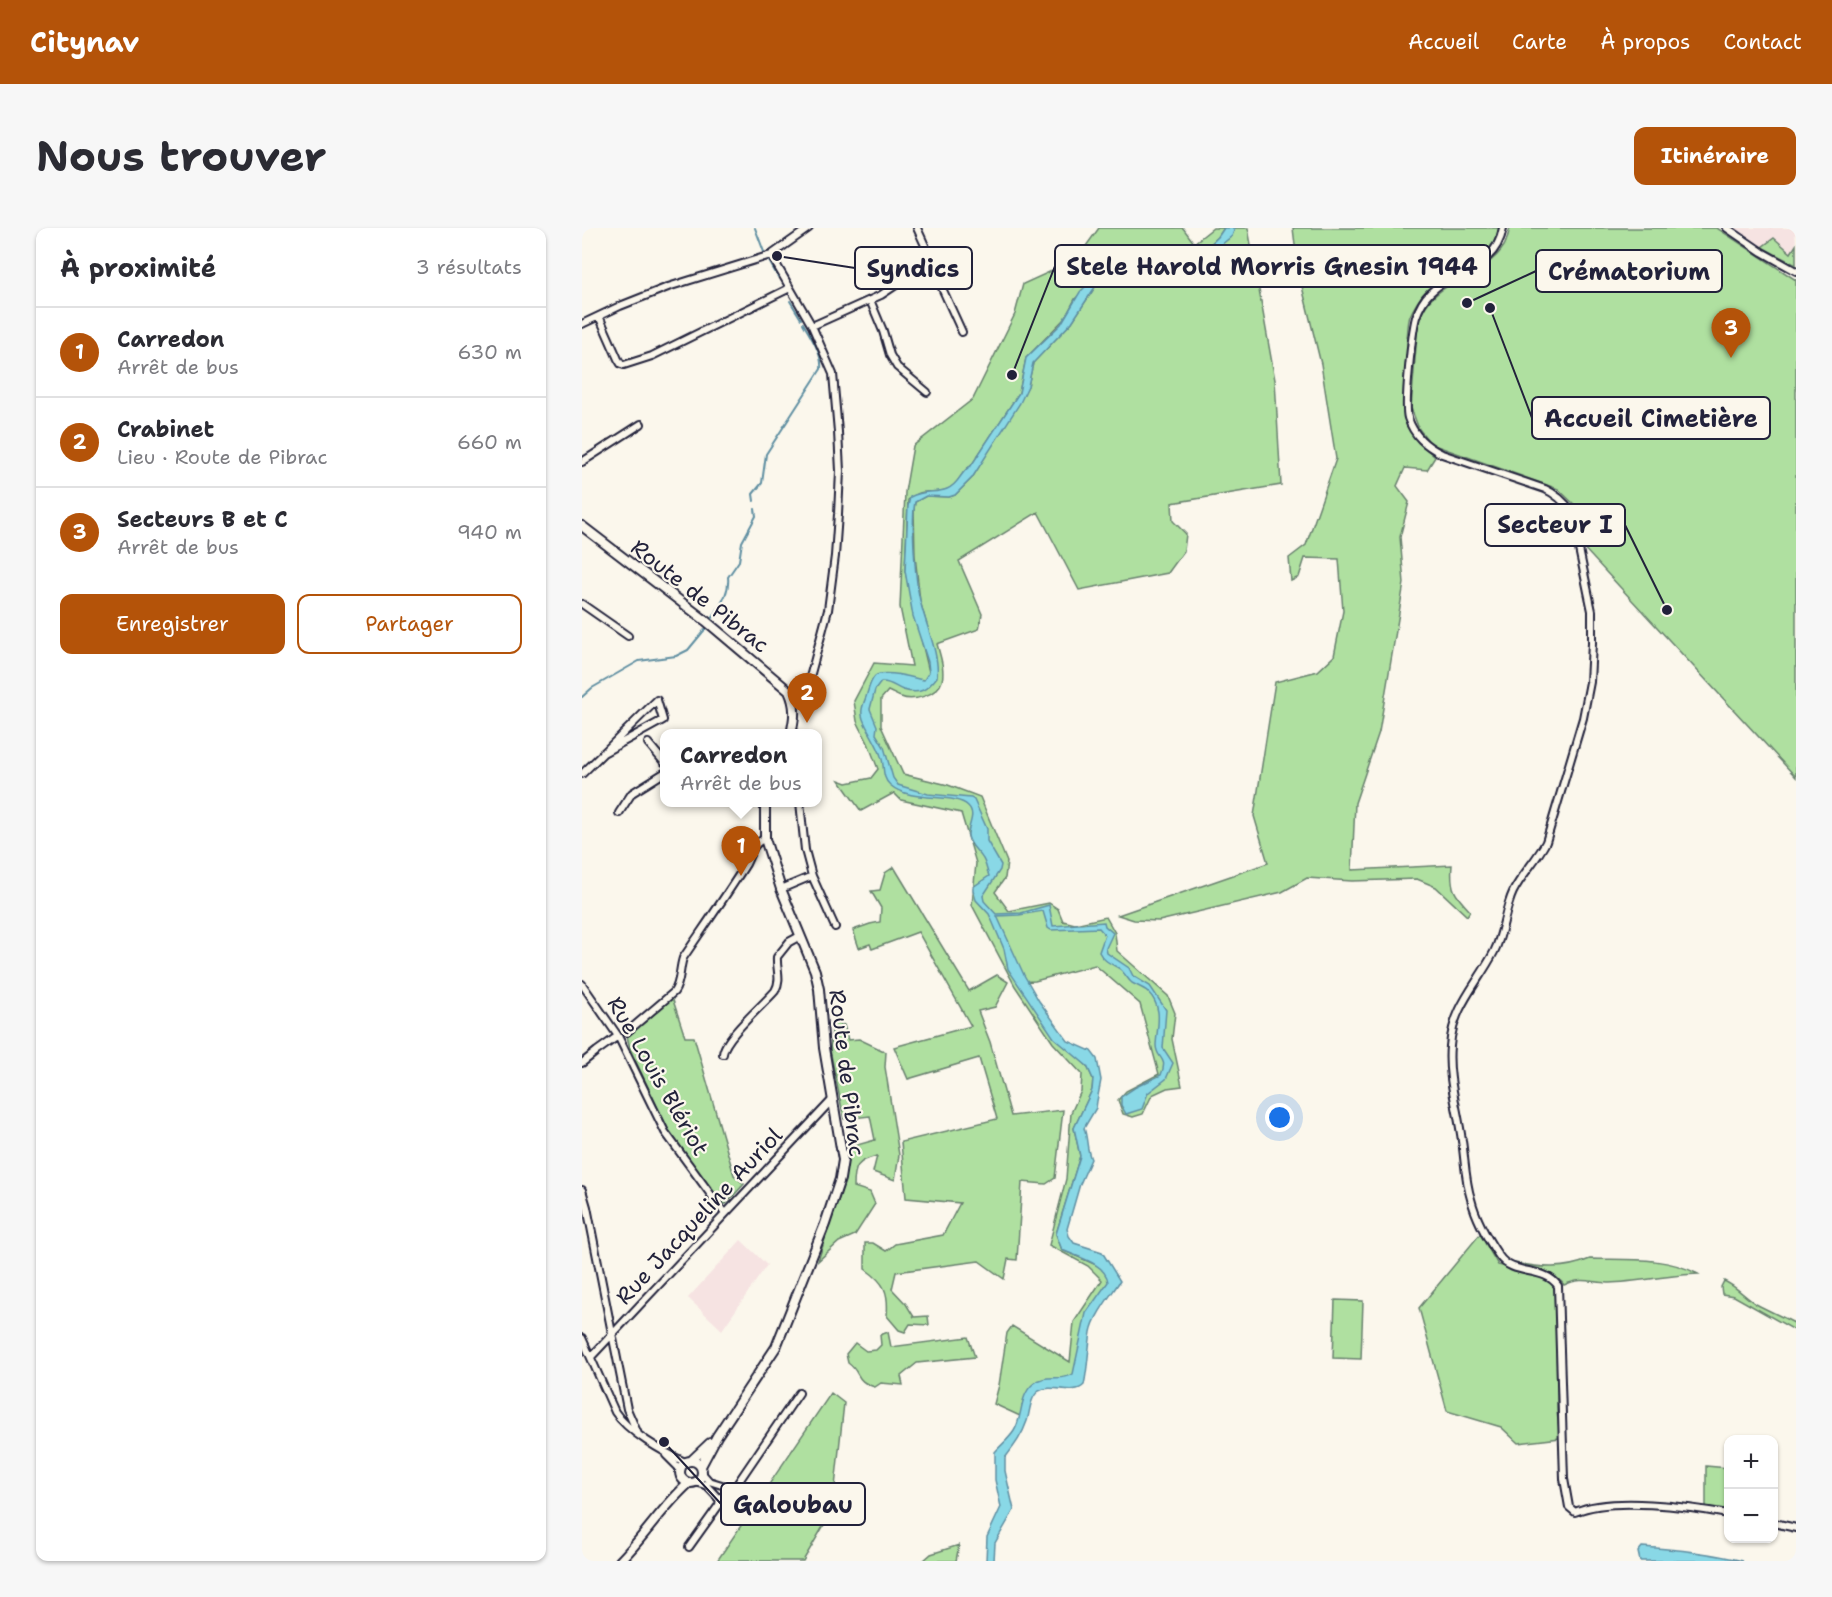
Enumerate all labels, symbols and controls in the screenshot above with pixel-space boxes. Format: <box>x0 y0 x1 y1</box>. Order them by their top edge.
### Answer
text: Citynav <box>30 23 139 61</box>
text: Accueil <box>1408 28 1479 56</box>
text: Carte <box>1512 28 1567 56</box>
text: À propos <box>1600 28 1690 56</box>
text: Contact <box>1723 28 1802 56</box>
button: Itinéraire <box>1634 127 1796 185</box>
text: Nous trouver <box>36 128 326 184</box>
callout: Stele Harold Morris Gnesin 1944 <box>1055 245 1490 287</box>
callout: Syndics <box>855 247 972 289</box>
text: À proximité <box>60 250 216 285</box>
callout: Crématorium <box>1536 250 1722 292</box>
text: Stele Harold Morris Gnesin 1944 <box>1066 251 1478 283</box>
text: Syndics <box>867 253 959 285</box>
text: 3 résultats <box>416 254 522 280</box>
text: Crématorium <box>1548 256 1710 288</box>
pin: 3 <box>1712 308 1750 358</box>
text: Carredon <box>117 325 224 354</box>
text: 1 <box>75 339 84 365</box>
text: 630 m <box>458 339 522 365</box>
text: Arrêt de bus <box>117 354 239 380</box>
callout: Accueil Cimetière <box>1532 397 1770 439</box>
text: Accueil Cimetière <box>1544 403 1758 435</box>
text: Crabinet <box>117 415 214 444</box>
text: 2 <box>73 429 87 455</box>
text: 660 m <box>457 429 522 455</box>
text: Lieu · Route de Pibrac <box>117 444 327 470</box>
callout: Secteur I <box>1485 504 1625 546</box>
text: Secteurs B et C <box>117 505 288 534</box>
text: Secteur I <box>1497 509 1613 541</box>
text: 3 <box>73 519 87 545</box>
text: 940 m <box>457 519 522 545</box>
street label: Route de Pibrac <box>625 533 775 659</box>
text: Arrêt de bus <box>117 534 239 560</box>
button: Enregistrer <box>60 594 285 654</box>
button: Partager <box>297 594 522 654</box>
pin: 2 <box>788 674 826 723</box>
popup <box>660 729 822 807</box>
text: Carredon <box>680 741 787 770</box>
text: Arrêt de bus <box>680 770 802 796</box>
pin: 1 <box>722 826 760 876</box>
street label: Route de Pibrac <box>822 988 872 1158</box>
street label: Rue Louis Blériot <box>601 991 715 1161</box>
your location <box>1265 1103 1294 1132</box>
street label: Rue Jacqueline Auriol <box>609 1121 789 1311</box>
map controls <box>1724 1435 1778 1543</box>
button: + <box>1724 1435 1778 1489</box>
callout: Galoubau <box>721 1483 865 1525</box>
text: Galoubau <box>733 1489 853 1521</box>
button: − <box>1724 1489 1778 1543</box>

